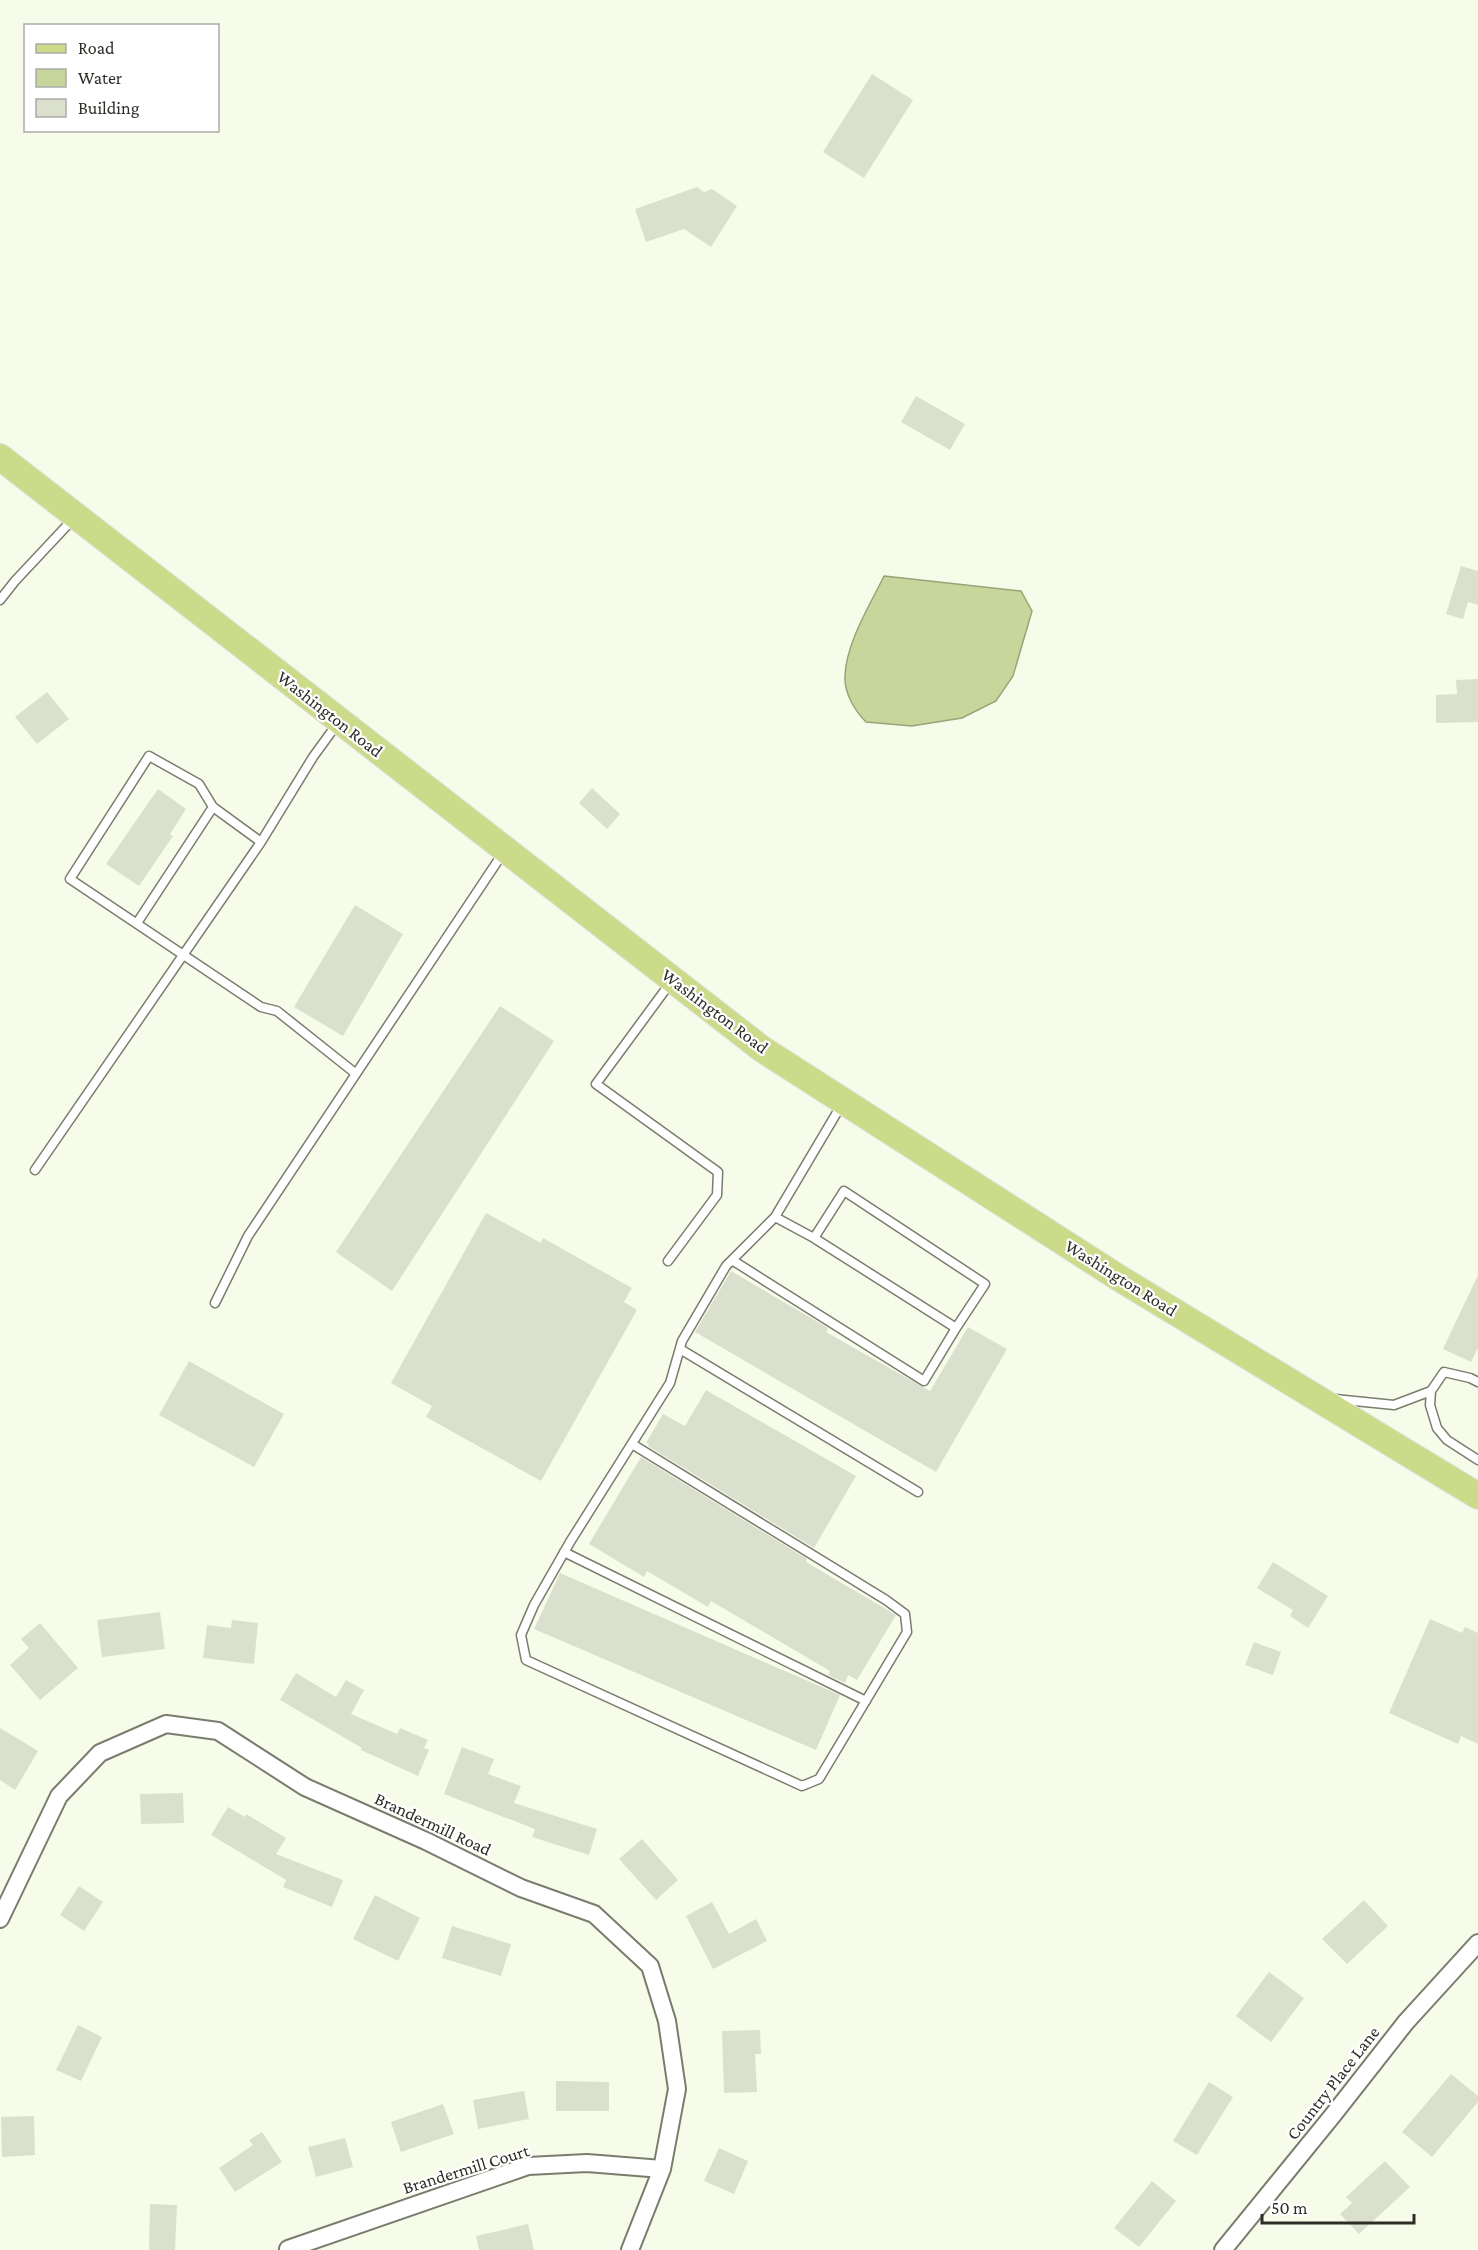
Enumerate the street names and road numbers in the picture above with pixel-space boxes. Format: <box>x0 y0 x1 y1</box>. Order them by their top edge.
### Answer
street label: Washington Road <box>273 667 387 762</box>
street label: Washington Road <box>658 964 773 1058</box>
street label: Washington Road <box>1061 1236 1181 1321</box>
street label: Brandermill Road <box>372 1788 495 1860</box>
street label: Country Place Lane <box>1283 2022 1384 2144</box>
street label: Brandermill Court <box>400 2140 533 2198</box>

